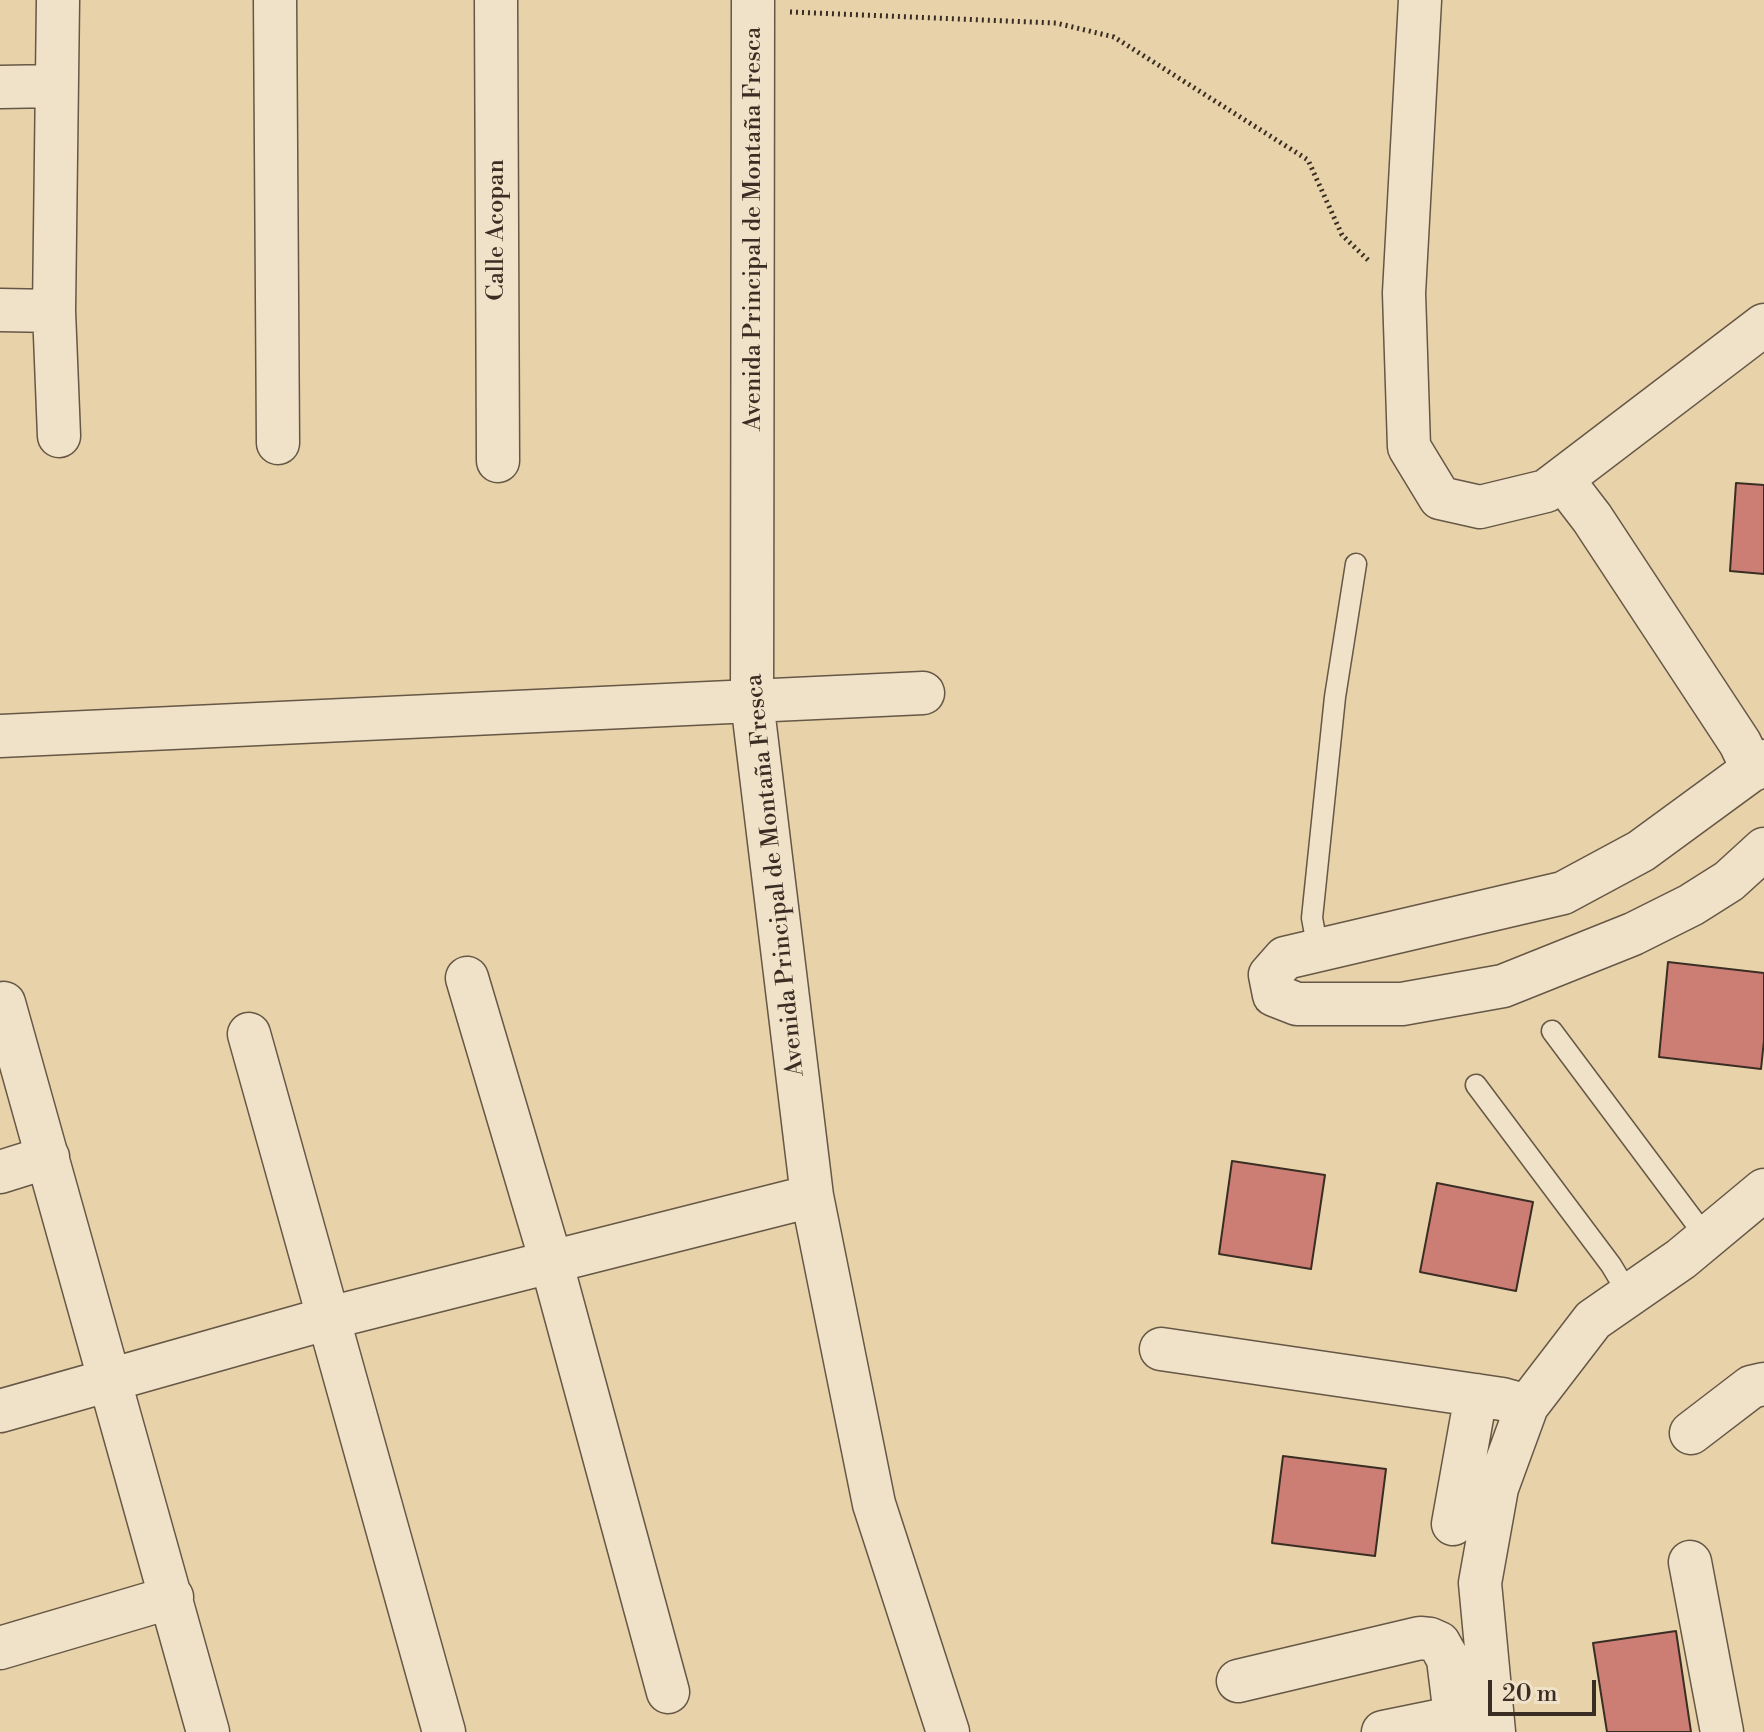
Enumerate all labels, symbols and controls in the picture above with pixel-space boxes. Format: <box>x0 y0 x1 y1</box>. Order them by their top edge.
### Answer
street label: Avenida Principal de Montaña Fresca <box>740 27 768 431</box>
street label: Calle Acopan <box>483 159 511 301</box>
street label: Avenida Principal de Montaña Fresca <box>741 672 811 1078</box>
scale bar <box>1492 1664 1600 1714</box>
text: 20 m <box>1502 1679 1558 1709</box>

